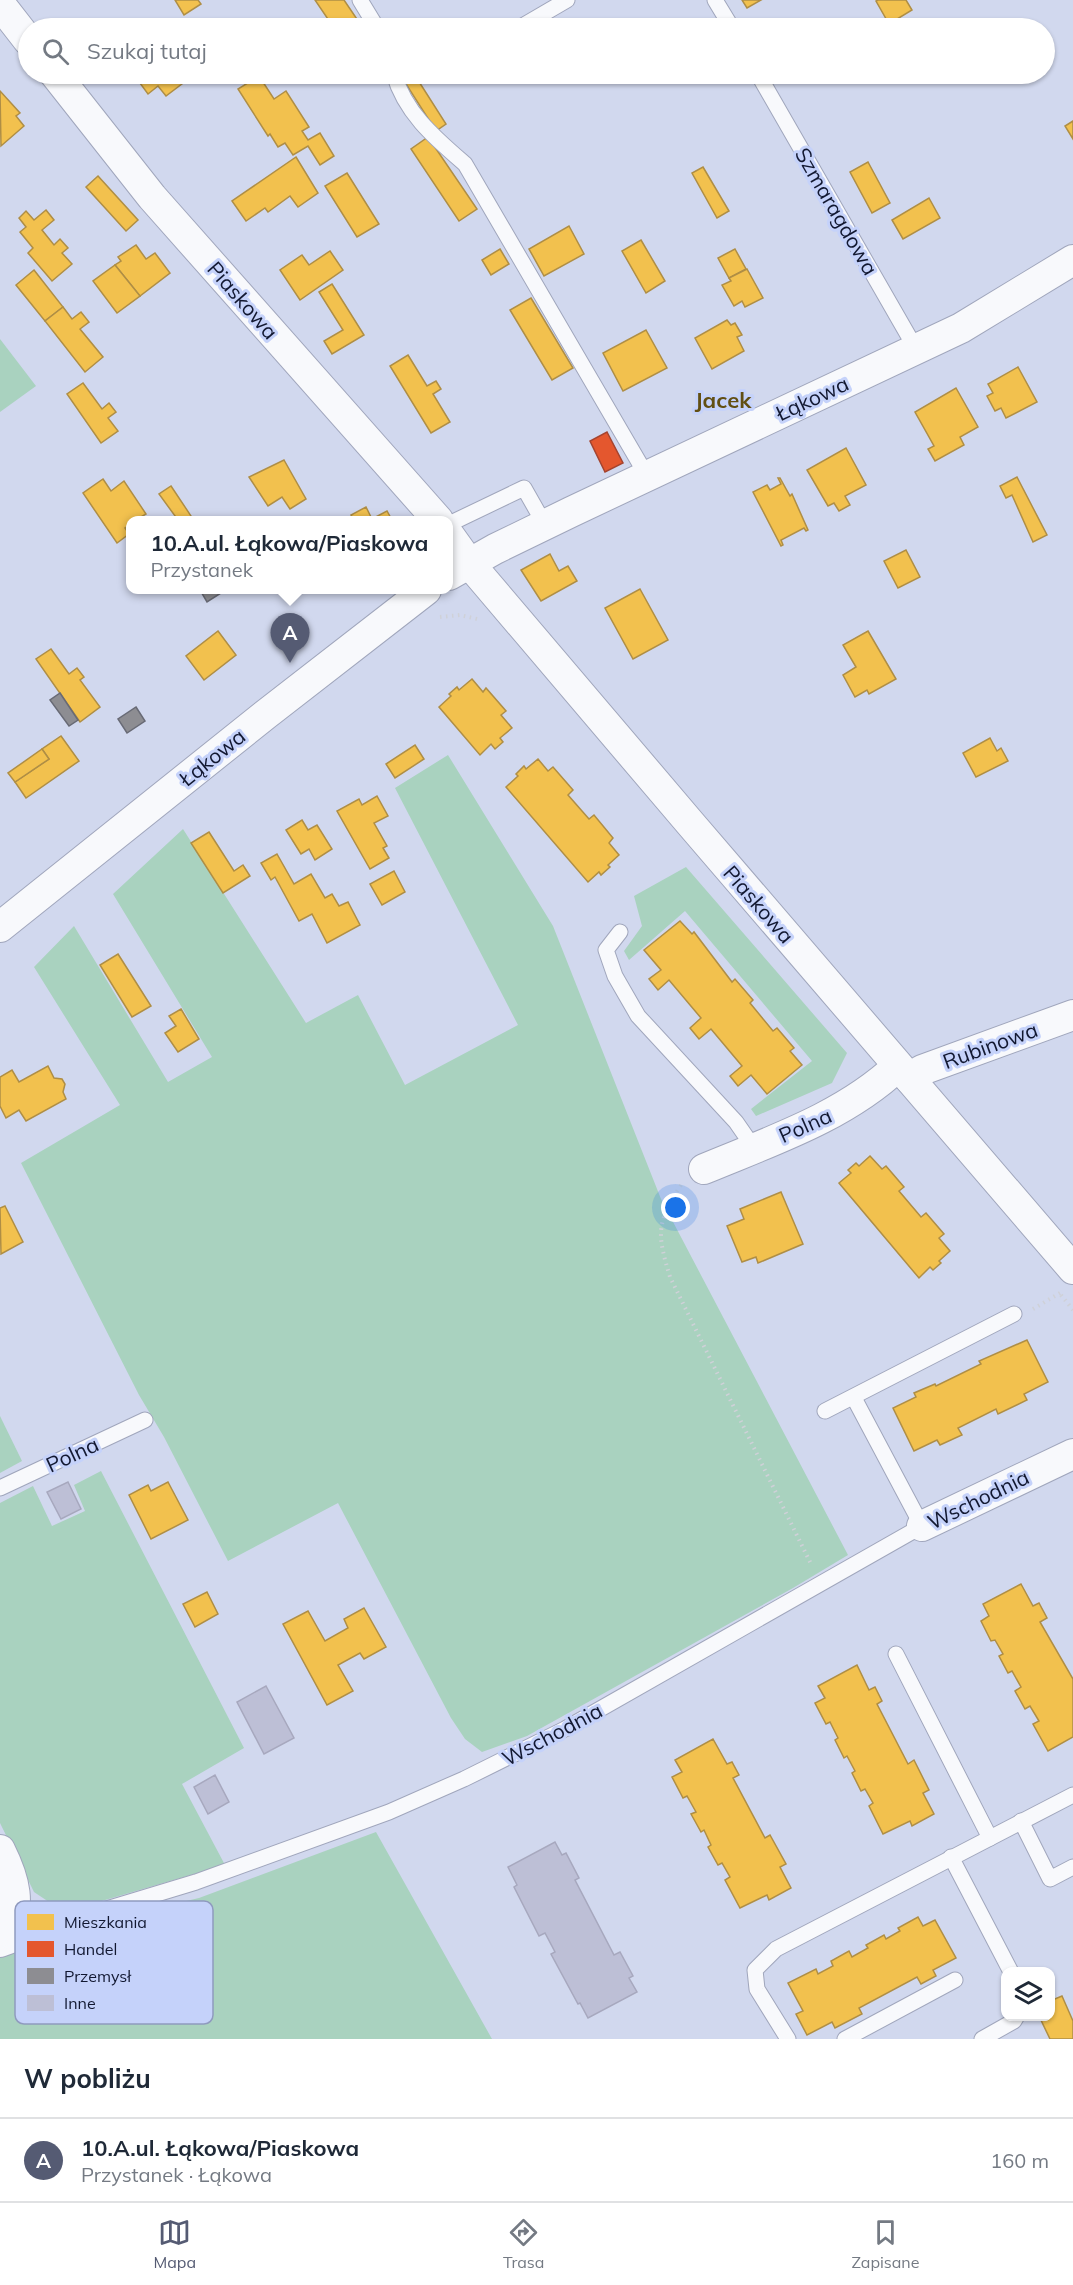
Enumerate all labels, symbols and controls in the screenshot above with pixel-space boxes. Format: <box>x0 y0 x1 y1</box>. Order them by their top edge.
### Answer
search box <box>18 18 1055 84</box>
icon: search <box>39 35 72 68</box>
text: Szukaj tutaj <box>87 37 207 65</box>
street label: Szmaragdowa <box>790 143 884 279</box>
street label: Piaskowa <box>202 256 284 344</box>
street label: Łąkowa <box>771 370 852 426</box>
district label: Jacek <box>695 386 752 414</box>
popup <box>126 516 453 594</box>
text: 10.A.ul. Łąkowa/Piaskowa <box>150 529 429 557</box>
text: Przystanek <box>150 557 253 582</box>
pin: A <box>270 614 310 663</box>
street label: Łąkowa <box>173 723 250 792</box>
street label: Piaskowa <box>718 860 800 948</box>
street label: Rubinowa <box>939 1016 1041 1074</box>
street label: Polna <box>775 1102 835 1148</box>
your location <box>661 1193 690 1222</box>
street label: Polna <box>42 1431 102 1477</box>
street label: Wschodnia <box>923 1463 1033 1535</box>
street label: Wschodnia <box>497 1697 607 1771</box>
legend <box>15 1901 213 2024</box>
text: Mieszkania <box>64 1912 147 1932</box>
text: Handel <box>64 1939 117 1959</box>
text: Przemysł <box>64 1966 132 1986</box>
map controls <box>1001 1967 1055 2021</box>
button: layers <box>1001 1967 1055 2021</box>
text: Inne <box>64 1993 96 2013</box>
text: W pobliżu <box>24 2062 151 2095</box>
text: 10.A.ul. Łąkowa/Piaskowa <box>81 2134 359 2162</box>
text: A <box>36 2148 51 2173</box>
text: 160 m <box>990 2148 1049 2173</box>
text: Przystanek · Łąkowa <box>81 2162 272 2187</box>
tab: Mapa <box>154 2216 196 2272</box>
tab: Trasa <box>503 2216 544 2272</box>
tab: Zapisane <box>851 2216 919 2272</box>

